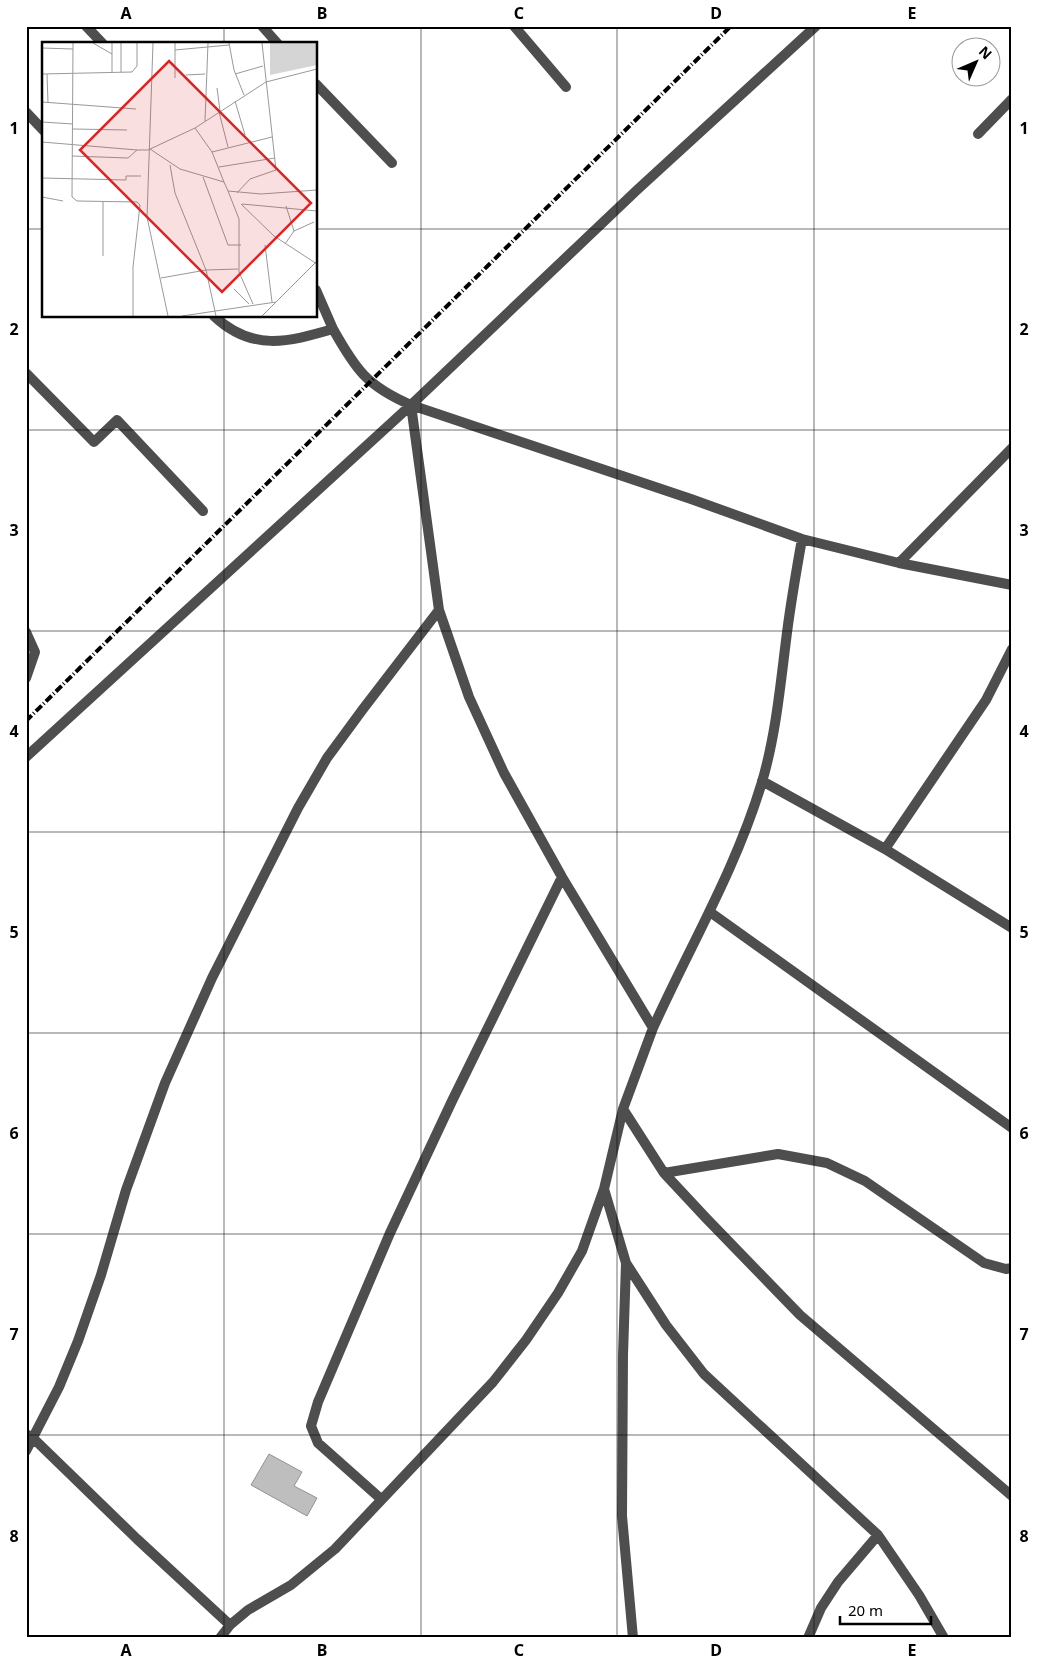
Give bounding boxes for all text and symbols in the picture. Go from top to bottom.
text: A [120,2,132,24]
text: B [317,2,327,24]
text: C [514,2,524,24]
text: D [710,2,722,24]
text: E [908,2,917,24]
north arrow [950,38,1000,88]
inset map [42,42,318,318]
text: N [975,42,996,63]
text: 1 [9,117,19,139]
text: 1 [1019,117,1029,139]
text: 2 [9,318,19,340]
text: 2 [1019,318,1029,340]
text: 3 [9,519,19,541]
text: 3 [1019,519,1029,541]
text: 4 [9,720,19,742]
text: 4 [1019,720,1029,742]
text: 5 [9,921,19,943]
text: 5 [1019,921,1029,943]
text: 6 [9,1122,19,1144]
text: 6 [1019,1122,1029,1144]
text: 7 [9,1323,19,1345]
text: 7 [1019,1323,1029,1345]
text: 8 [9,1525,19,1547]
text: 8 [1019,1525,1029,1547]
scale bar [840,1594,932,1626]
text: 20 m [848,1600,883,1620]
text: A [120,1639,132,1661]
text: B [317,1639,327,1661]
text: C [514,1639,524,1661]
text: D [710,1639,722,1661]
text: E [908,1639,917,1661]

